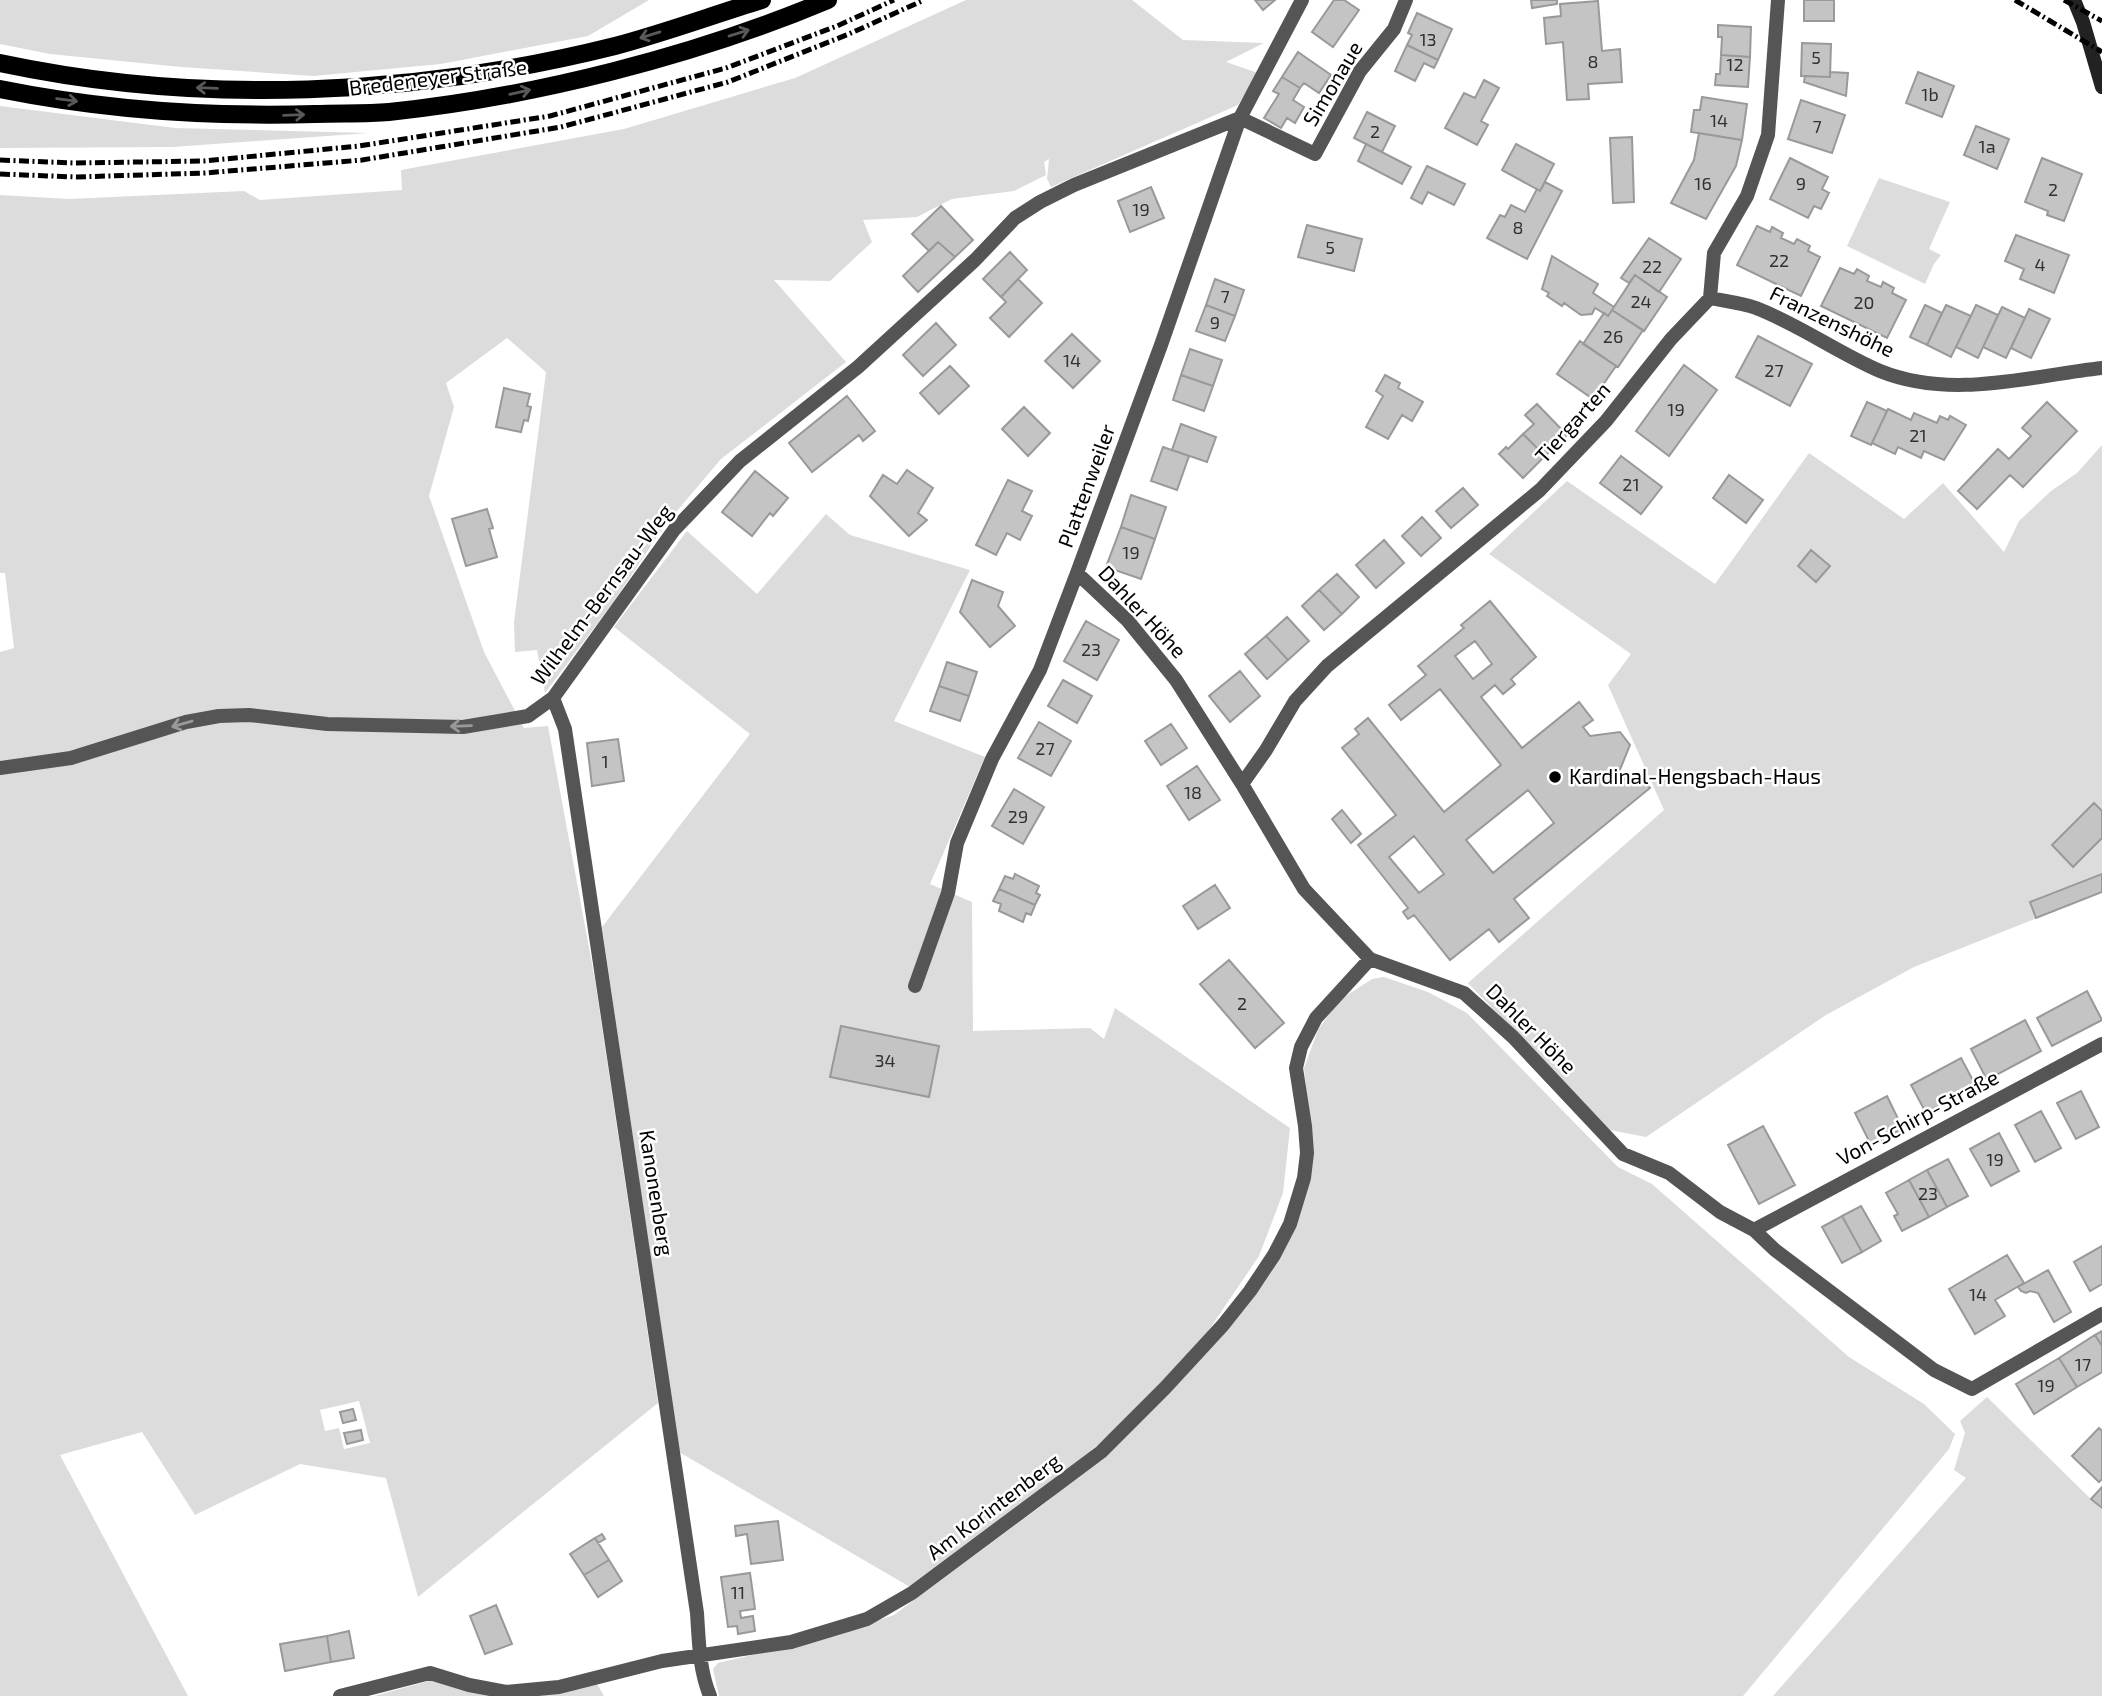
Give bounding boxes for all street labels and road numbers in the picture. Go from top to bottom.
street label: Simonaue [1297,36,1367,130]
street label: Bredeneyer Straße [347,53,528,100]
street label: Franzenshöhe [1766,280,1899,362]
street label: Tiergarten [1529,376,1615,468]
street label: Plattenweiler [1052,420,1120,551]
street label: Wilhelm-Bernsau-Weg [525,499,677,689]
street label: Dahler Höhe [1094,560,1192,662]
street label: Dahler Höhe [1482,978,1582,1078]
street label: Von-Schirp-Straße [1832,1063,2002,1170]
street label: Kanonenberg [635,1128,680,1258]
street label: Am Korintenberg [921,1447,1065,1564]

